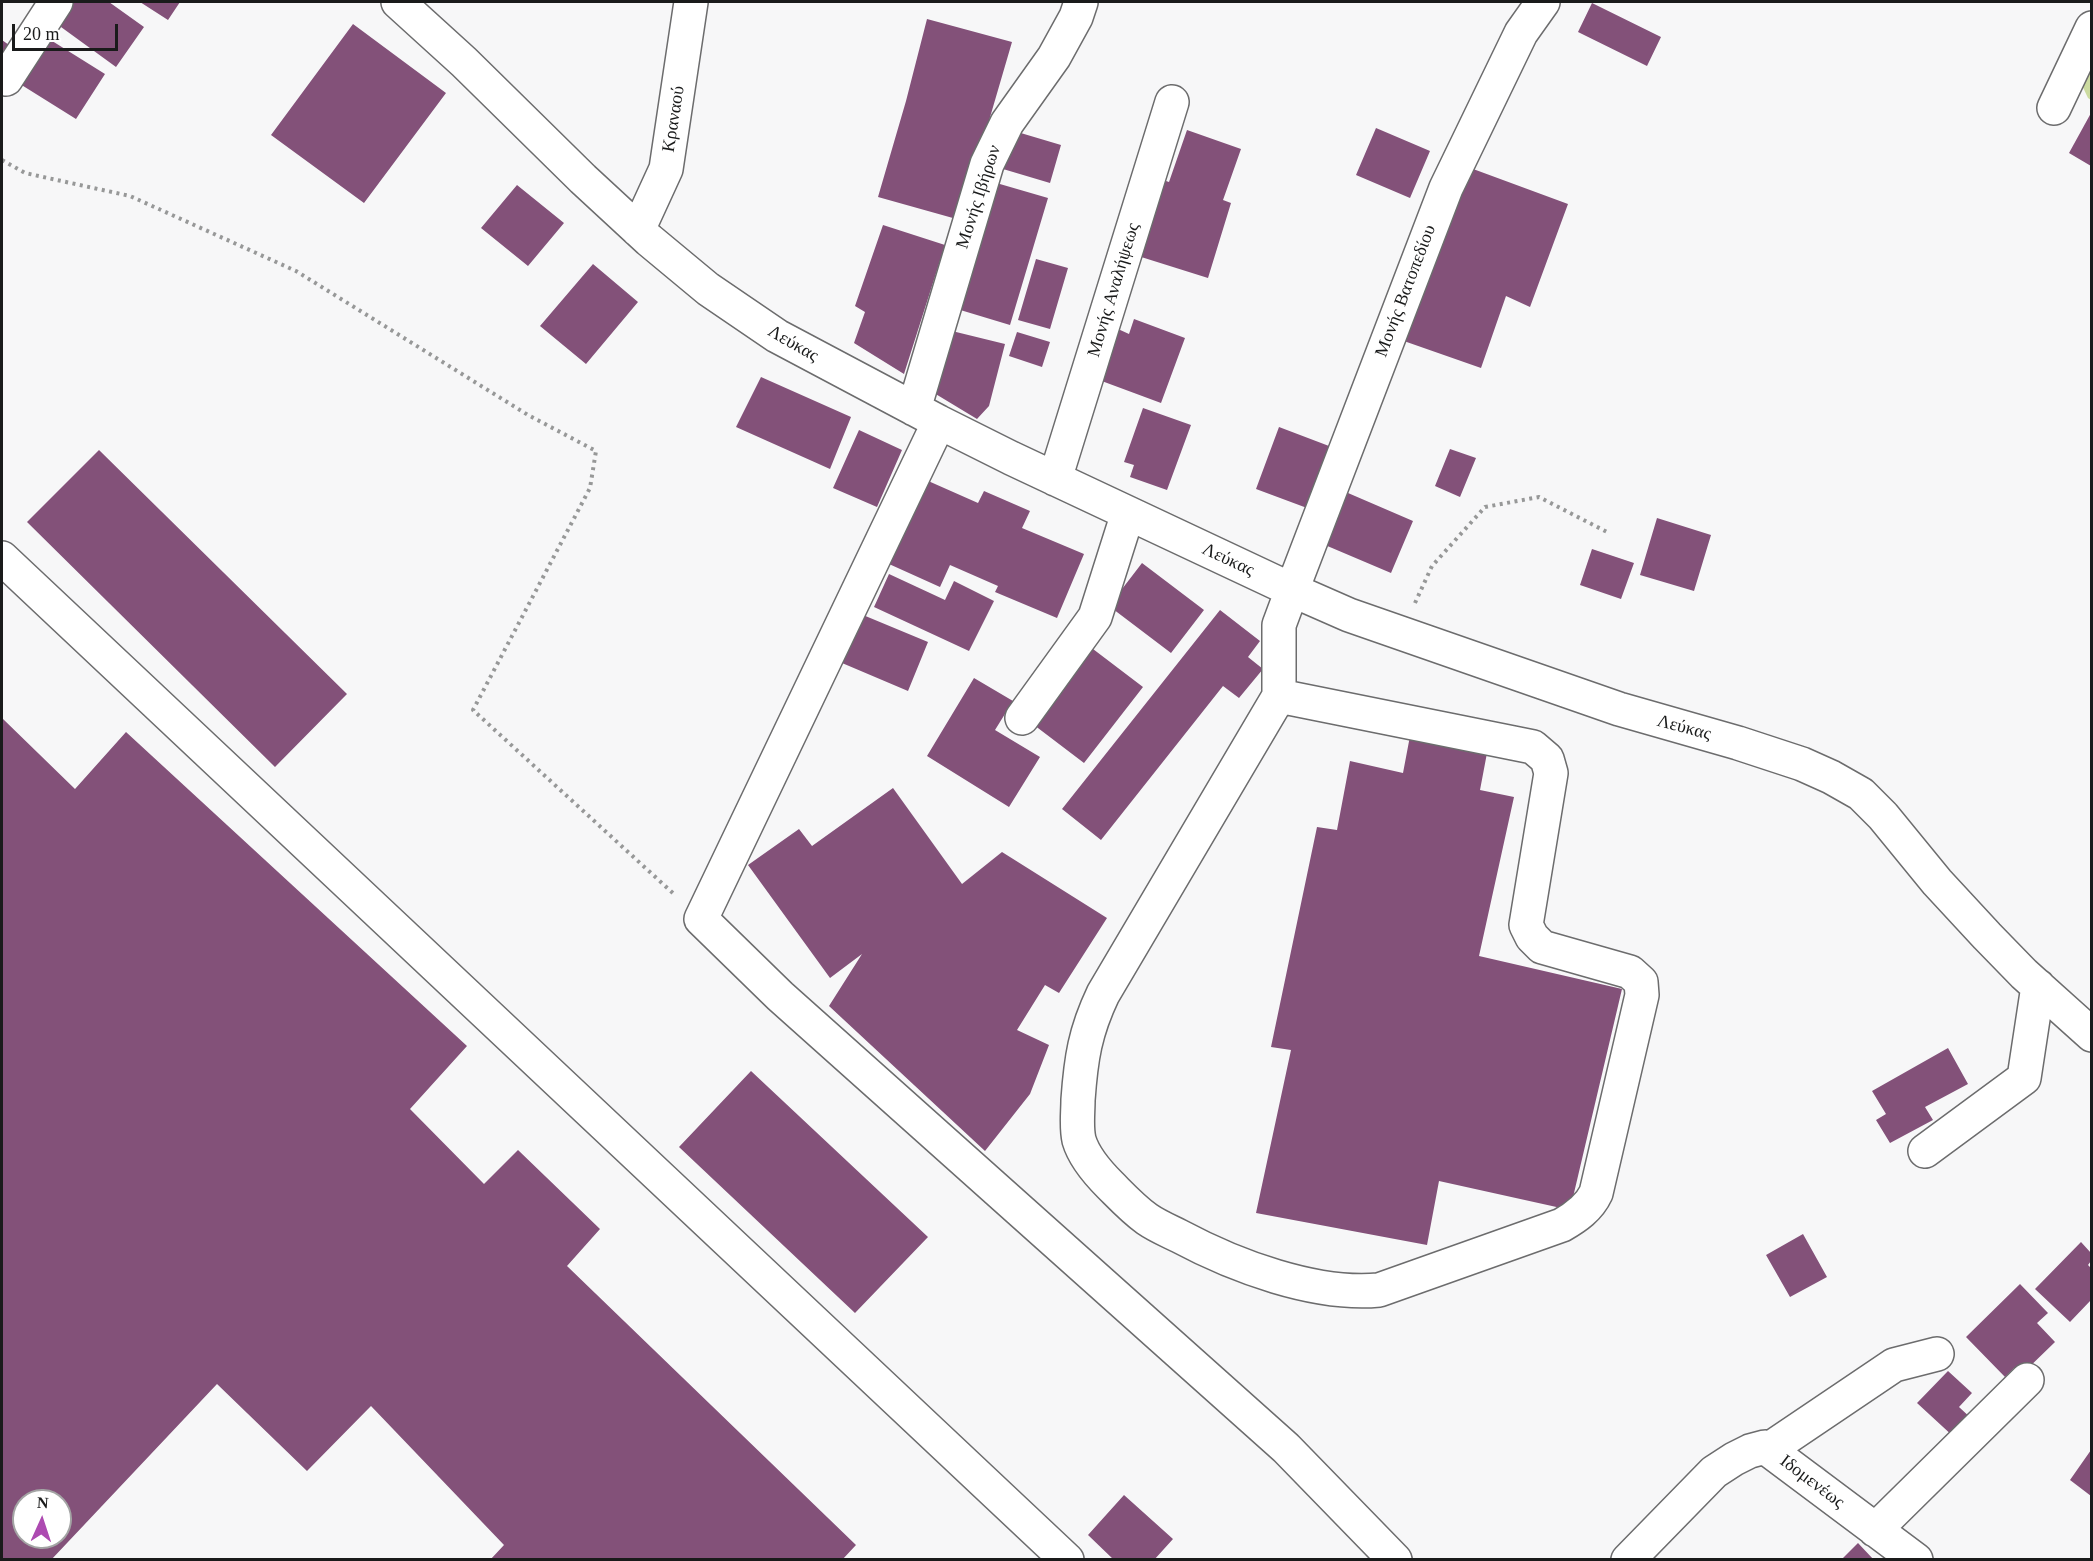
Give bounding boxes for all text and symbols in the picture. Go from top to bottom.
scale bar [15,12,122,50]
text: 20 m [23,24,60,44]
street label: Κραναού [658,84,690,154]
street label: Μονής Ιβήρων [952,142,1006,252]
street label: Μονής Αναλήψεως [1083,220,1145,360]
street label: Μονής Βατοπεδίου [1371,222,1441,360]
street label: Λεύκας [764,321,822,367]
street label: Λεύκας [1199,539,1257,581]
street label: Λεύκας [1655,710,1713,746]
street label: Ιδομενέως [1775,1451,1849,1513]
north arrow [12,1489,72,1549]
text: N [37,1494,49,1511]

